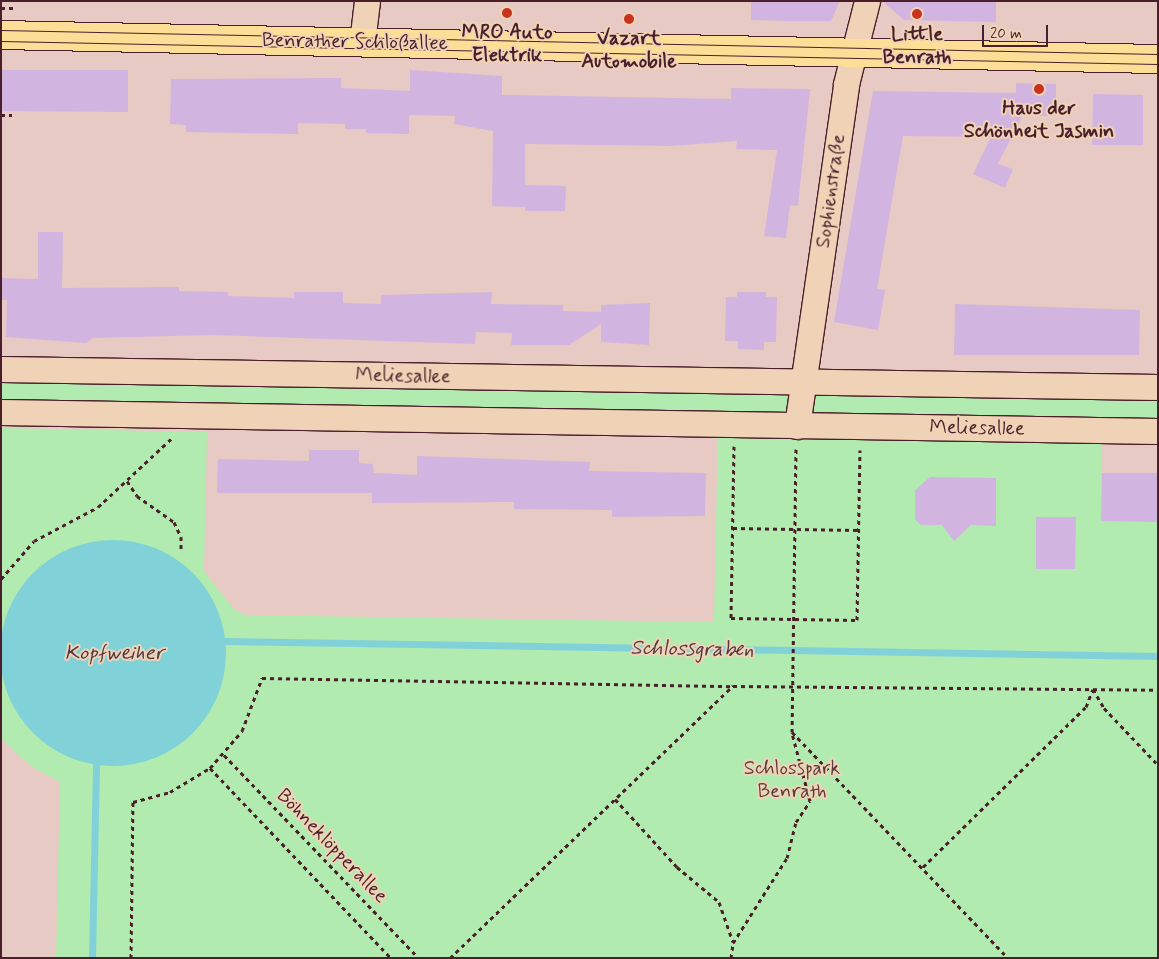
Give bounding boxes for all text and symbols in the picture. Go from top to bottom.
marker: MRO Auto Elektrik [501,7,513,19]
marker: Little Benrath [911,8,923,20]
marker: Vazart Automobile [623,13,635,25]
scale bar [984,15,1050,47]
place label: MRO Auto Elektrik [464,21,550,68]
place label: Little Benrath [882,22,952,69]
text: 20 m [990,24,1022,44]
place label: Vazart Automobile [581,27,677,74]
street label: Benrather Schloßallee [261,28,449,56]
marker: Haus der Schönheit Jasmin [1033,83,1045,95]
place label: Haus der Schönheit Jasmin [960,97,1118,144]
street label: Sophienstraße [811,132,851,250]
street label: Meliesallee [355,363,451,389]
street label: Meliesallee [929,415,1025,441]
water label: Schlossgraben [630,635,754,663]
water label: Kopfweiher [64,640,164,666]
park label: Schlosspark Benrath [744,757,840,804]
street label: Böhneklöpperallee [271,784,393,908]

